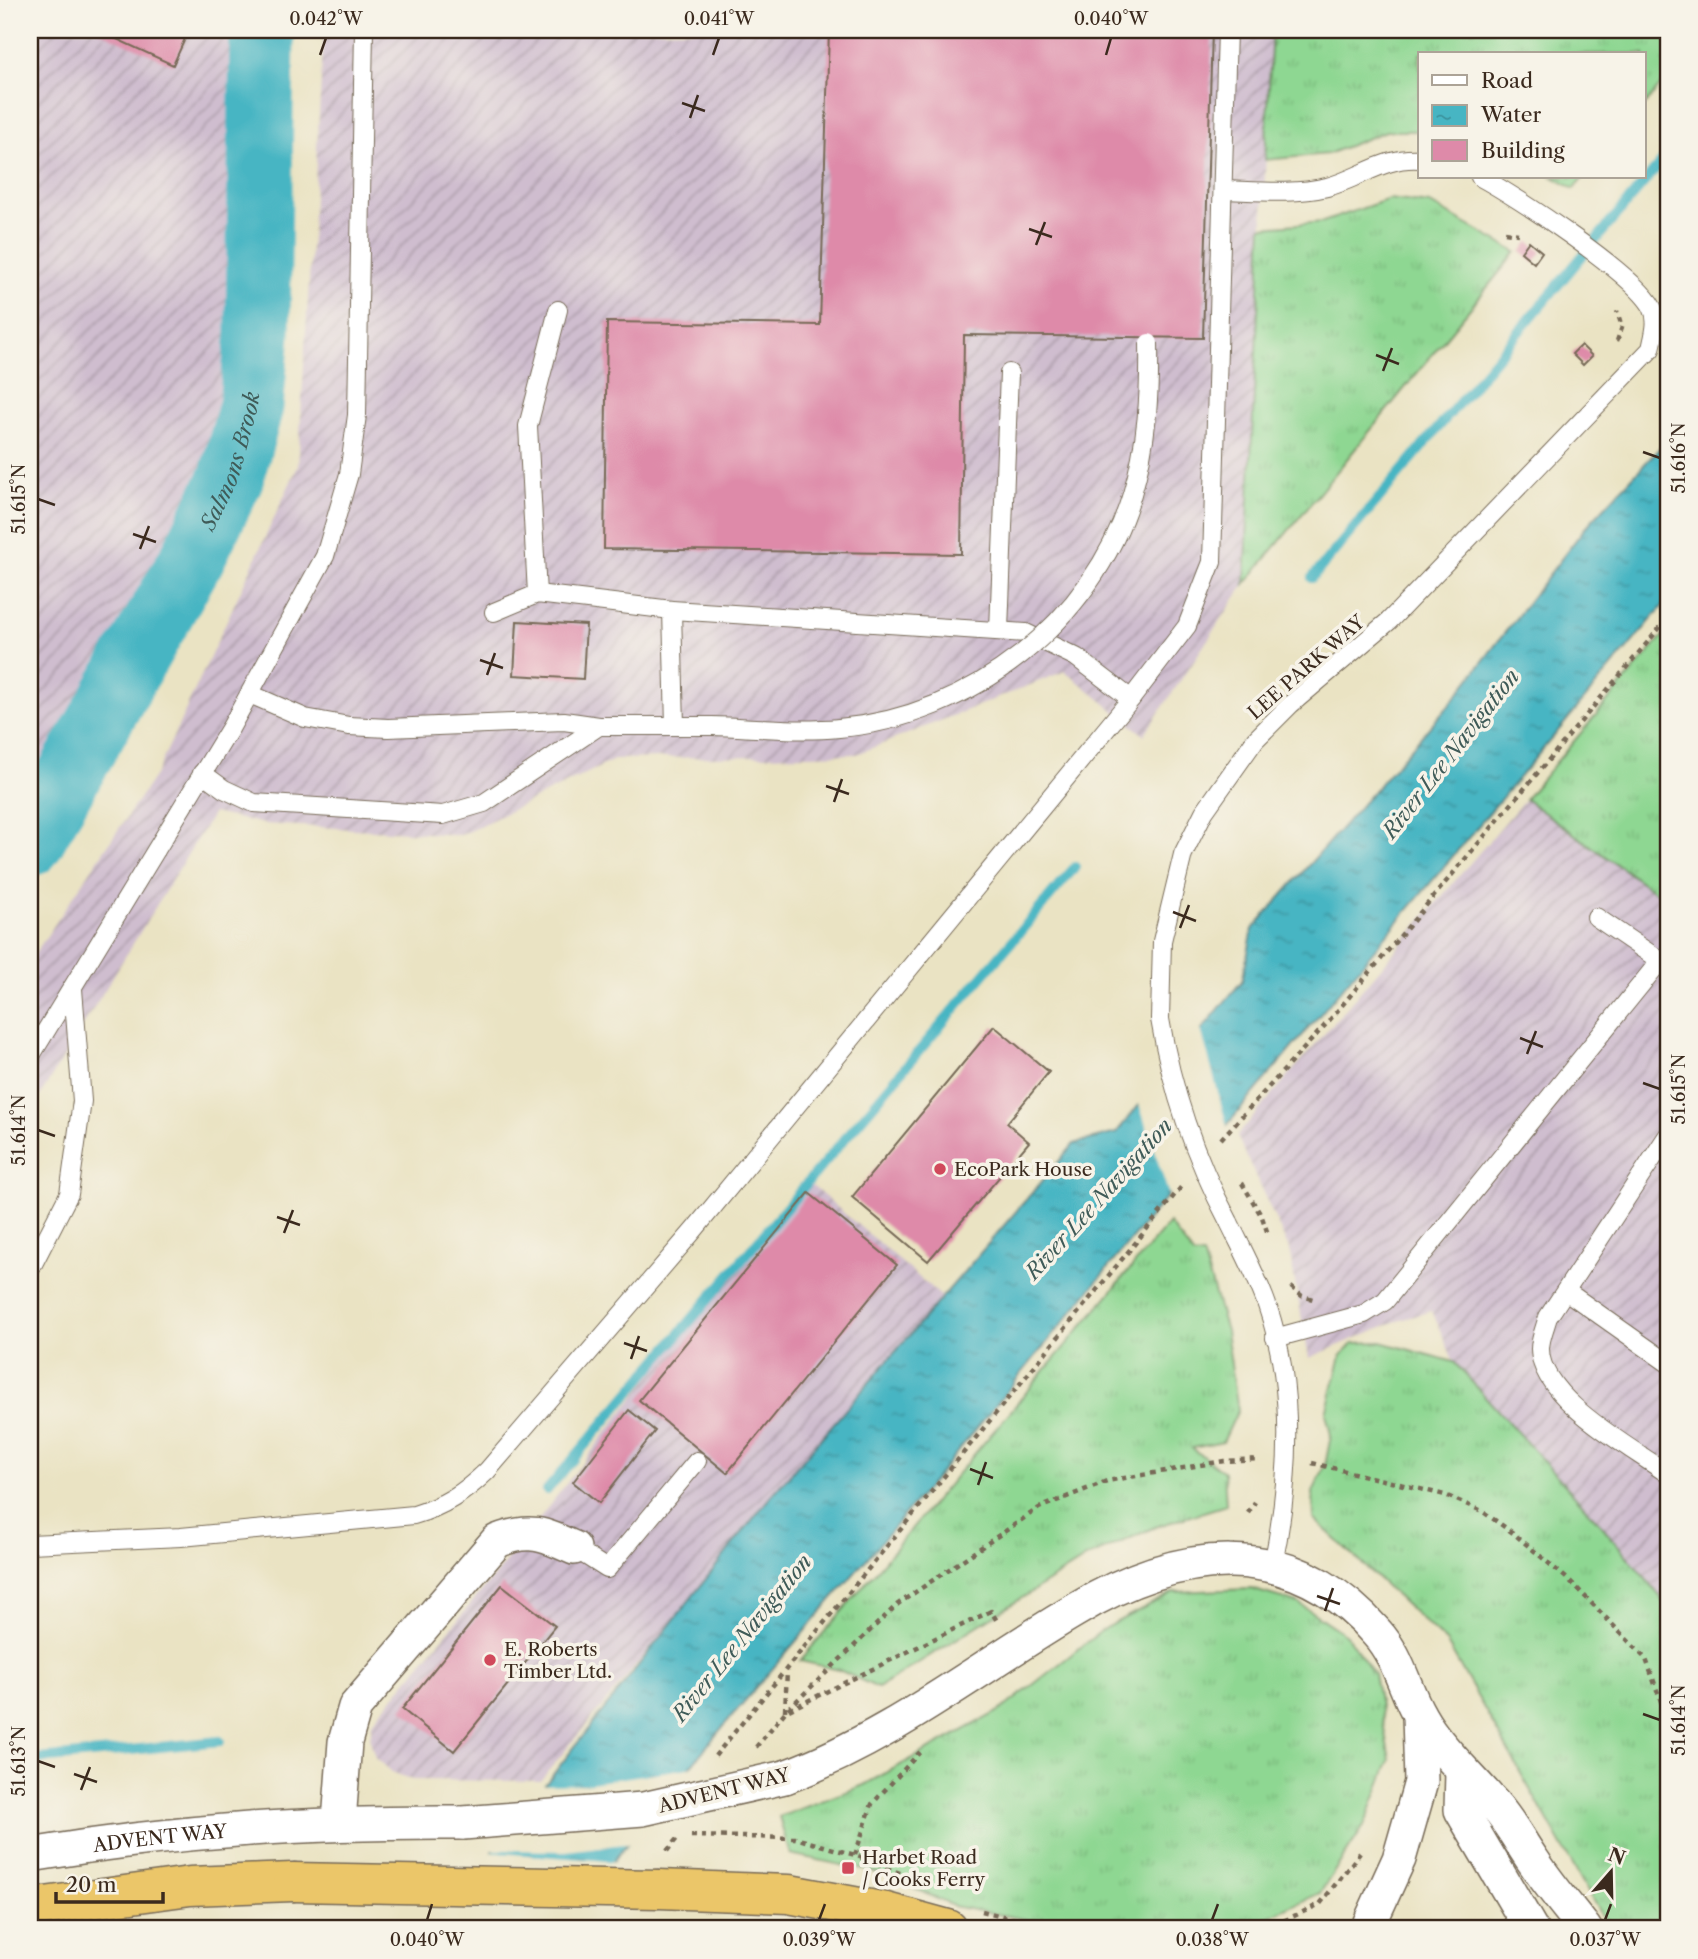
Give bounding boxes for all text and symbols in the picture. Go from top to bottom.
text: 0.042°W [289,8,364,30]
text: 0.041°W [684,8,755,30]
text: 0.040°W [1074,8,1150,30]
legend [1418,52,1646,178]
text: Road [1481,68,1533,93]
text: Water [1480,102,1541,127]
text: Building [1481,138,1566,163]
water label: Salmons Brook [194,391,264,536]
text: 51.616°N [1668,422,1690,494]
text: 51.615°N [8,463,30,534]
street label: LEE PARK WAY [1243,610,1370,724]
water label: River Lee Navigation [1376,664,1524,845]
text: 51.615°N [1668,1053,1690,1124]
text: 51.614°N [8,1094,30,1166]
water label: River Lee Navigation [1019,1113,1177,1286]
place label: EcoPark House [954,1158,1092,1181]
marker: EcoPark House [932,1161,948,1177]
water label: River Lee Navigation [665,1549,817,1728]
place label: E. Roberts Timber Ltd. [504,1638,612,1683]
marker: E. Roberts Timber Ltd. [482,1652,498,1668]
text: 51.614°N [1668,1684,1690,1756]
text: 51.613°N [8,1725,30,1796]
street label: ADVENT WAY [655,1763,793,1818]
street label: ADVENT WAY [90,1820,228,1857]
north arrow [1576,1836,1646,1906]
text: N [1605,1843,1628,1870]
place label: Harbet Road / Cooks Ferry [862,1846,985,1891]
marker: Harbet Road / Cooks Ferry [840,1860,856,1876]
scale bar [56,1861,163,1905]
text: 20 m [66,1872,117,1897]
text: 0.040°W [390,1929,466,1951]
text: 0.039°W [782,1929,857,1951]
text: 0.038°W [1175,1929,1250,1951]
text: 0.037°W [1569,1929,1642,1951]

